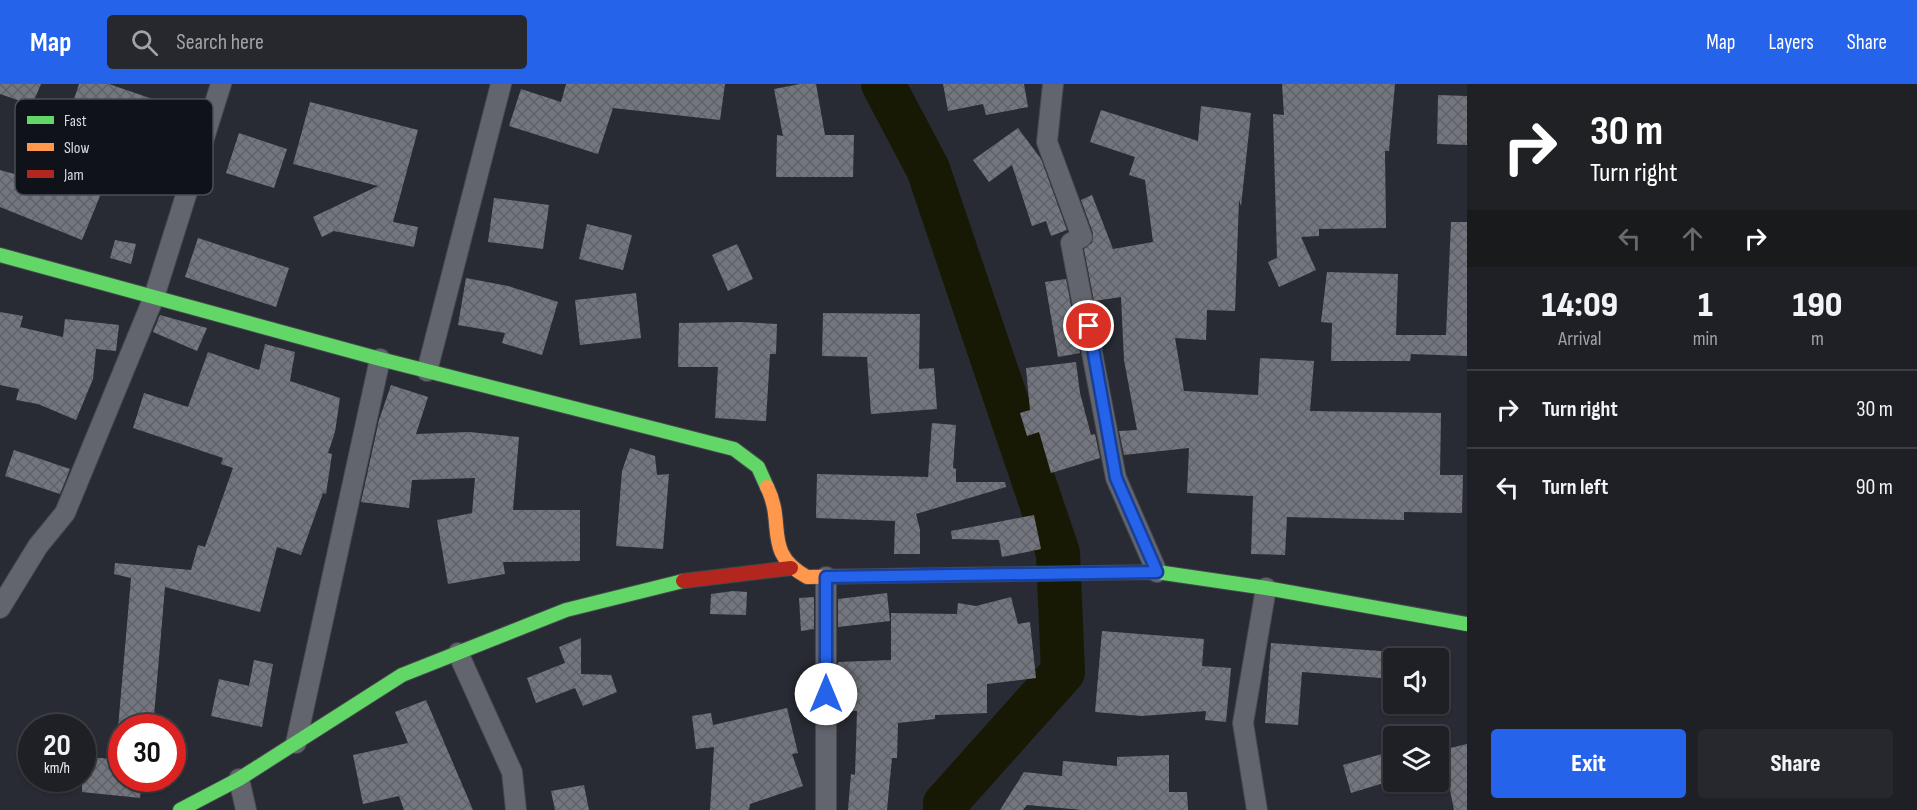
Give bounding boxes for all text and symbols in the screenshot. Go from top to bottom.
search box [107,15,527,69]
text: Map [30,26,71,59]
icon: search [128,26,161,59]
text: Search here [176,29,264,56]
text: Map [1706,30,1735,55]
text: Layers [1768,30,1814,55]
text: Share [1847,30,1887,55]
legend [15,99,213,195]
text: 30 m [1590,106,1663,157]
icon: right [1491,108,1569,186]
text: Fast [64,112,87,131]
text: Slow [64,139,89,158]
text: Turn right [1590,157,1677,189]
text: Jam [63,166,84,185]
icon: left [1613,222,1646,255]
icon: ahead [1676,222,1709,255]
icon: right [1739,222,1772,255]
text: 14:09 [1542,284,1618,327]
text: 1 [1698,284,1713,327]
text: 190 [1792,284,1842,327]
pin [1063,300,1114,351]
icon: arrive [1072,309,1105,342]
text: Arrival [1558,327,1601,351]
text: min [1693,327,1718,351]
text: m [1811,327,1824,351]
icon: right [1491,393,1524,426]
text: Turn right [1542,396,1618,423]
text: 30 m [1856,396,1893,423]
icon: left [1491,471,1524,504]
text: Turn left [1542,474,1608,501]
text: 90 m [1856,474,1893,501]
map controls [1383,648,1449,792]
button: sound [1383,648,1449,714]
position arrow [794,662,858,726]
speed limit sign: 30 [108,714,186,792]
button: layers [1383,726,1449,792]
text: 20 [43,728,71,764]
button: Exit [1491,729,1686,798]
button: Share [1698,729,1893,798]
text: km/h [44,759,70,778]

